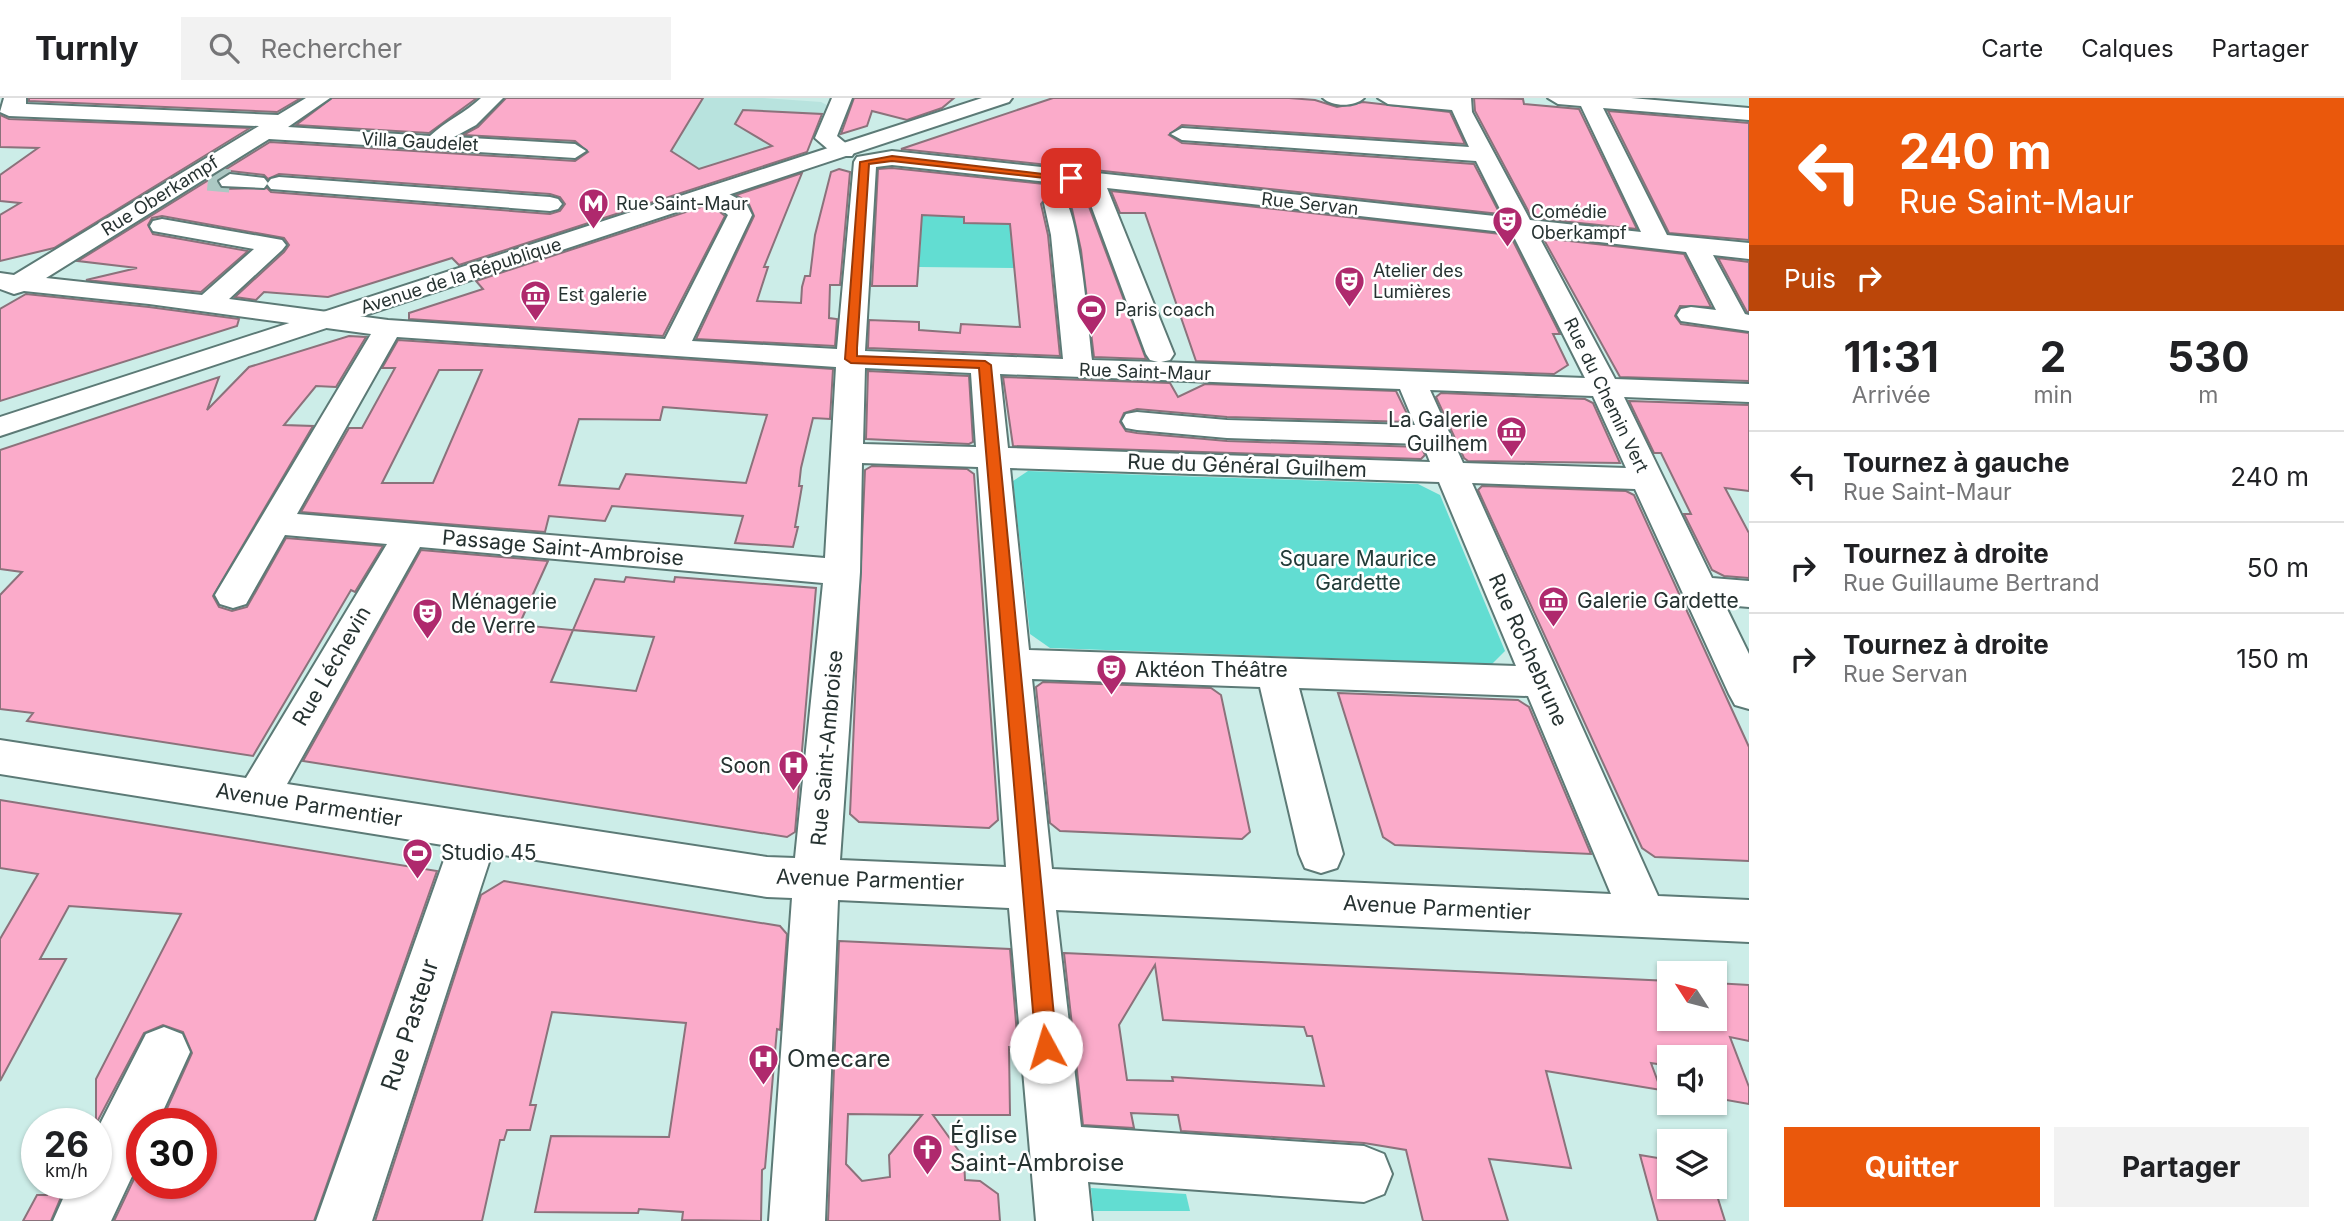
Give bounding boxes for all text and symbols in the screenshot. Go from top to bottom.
search box [181,17,671,80]
text: Turnly [35,28,139,68]
icon: search [205,29,243,67]
text: Rechercher [261,33,402,64]
text: Carte [1981,34,2043,63]
text: Calques [2081,34,2174,63]
text: Partager [2212,34,2309,63]
text: 240 m [1899,122,2052,181]
icon: left [1784,126,1875,217]
street label: Villa Gaudelet [361,128,479,155]
pin [1041,148,1101,208]
street label: Rue Oberkampf [98,151,222,240]
icon: arrive [1052,159,1090,197]
text: Rue Saint-Maur [1899,182,2134,221]
metro station icon: Rue Saint-Maur [576,187,610,231]
street label: Rue Servan [1260,188,1360,219]
place label: Rue Saint-Maur [616,193,748,214]
place label: Comédie Oberkampf [1531,201,1627,243]
theatre icon: Comédie Oberkampf [1491,205,1525,249]
street label: Avenue de la République [358,233,564,318]
icon: right [1850,259,1888,297]
place label: Atelier des Lumières [1373,260,1463,302]
text: Puis [1784,263,1836,294]
theatre icon: Atelier des Lumières [1333,264,1367,308]
museum icon: Est galerie [518,278,552,322]
place label: Est galerie [558,284,647,305]
sports icon: Paris coach [1075,293,1109,337]
place label: Paris coach [1115,299,1215,320]
street label: Rue du Chemin Vert [1560,314,1653,476]
text: 11:31 [1843,331,1939,382]
text: 2 [2040,331,2066,382]
text: 530 [2167,331,2250,382]
street label: Rue Saint-Maur [1079,359,1212,384]
text: Arrivée [1852,381,1931,409]
text: min [2033,381,2073,409]
text: m [2198,381,2218,409]
place label: La Galerie Guilhem [1388,407,1488,456]
museum icon: La Galerie Guilhem [1494,415,1528,459]
text: Tournez à gauche [1843,447,2069,478]
street label: Rue du Général Guilhem [1127,449,1367,482]
icon: left [1784,458,1822,496]
text: 240 m [2230,461,2309,492]
text: Rue Saint-Maur [1843,478,2012,506]
street label: Passage Saint-Ambroise [441,524,685,571]
text: Tournez à droite [1843,538,2049,569]
park label: Square Maurice Gardette [1280,546,1437,595]
icon: right [1784,549,1822,587]
text: 50 m [2247,552,2309,583]
text: Rue Guillaume Bertrand [1843,569,2100,597]
street label: Rue Rochebrune [1484,570,1573,730]
museum icon: Galerie Gardette [1537,584,1571,628]
place label: Galerie Gardette [1577,588,1739,613]
place label: Ménagerie de Verre [451,589,557,638]
theatre icon: Ménagerie de Verre [411,597,445,641]
street label: Rue Léchevin [287,602,376,730]
text: Tournez à droite [1843,629,2049,660]
icon: right [1784,640,1822,678]
text: 150 m [2236,643,2309,674]
street label: Rue Saint-Ambroise [805,649,848,847]
theatre icon: Aktéon Théâtre [1095,653,1129,697]
place label: Aktéon Théâtre [1135,657,1288,682]
text: Rue Servan [1843,660,1968,688]
hospital icon: Soon [777,749,811,793]
place label: Soon [720,753,771,778]
street label: Avenue Parmentier [214,777,404,832]
sports icon: Studio 45 [401,836,435,880]
place label: Studio 45 [441,840,537,865]
street label: Avenue Parmentier [776,864,965,895]
street label: Avenue Parmentier [1342,890,1532,925]
street label: Rue Pasteur [375,955,444,1094]
north arrow [1657,961,1727,1031]
map controls [1657,961,1727,1199]
position arrow [1009,1010,1083,1084]
hospital icon: Omecare [747,1042,781,1086]
place label: Omecare [787,1044,890,1073]
button: sound [1657,1045,1727,1115]
speed limit sign: 30 [126,1108,217,1199]
place label: Église Saint-Ambroise [950,1119,1124,1177]
text: 26 [44,1123,89,1165]
button: Quitter [1784,1127,2040,1207]
button: Partager [2054,1127,2309,1207]
button: layers [1657,1129,1727,1199]
church icon: Église Saint-Ambroise [910,1132,944,1176]
text: km/h [45,1160,88,1181]

